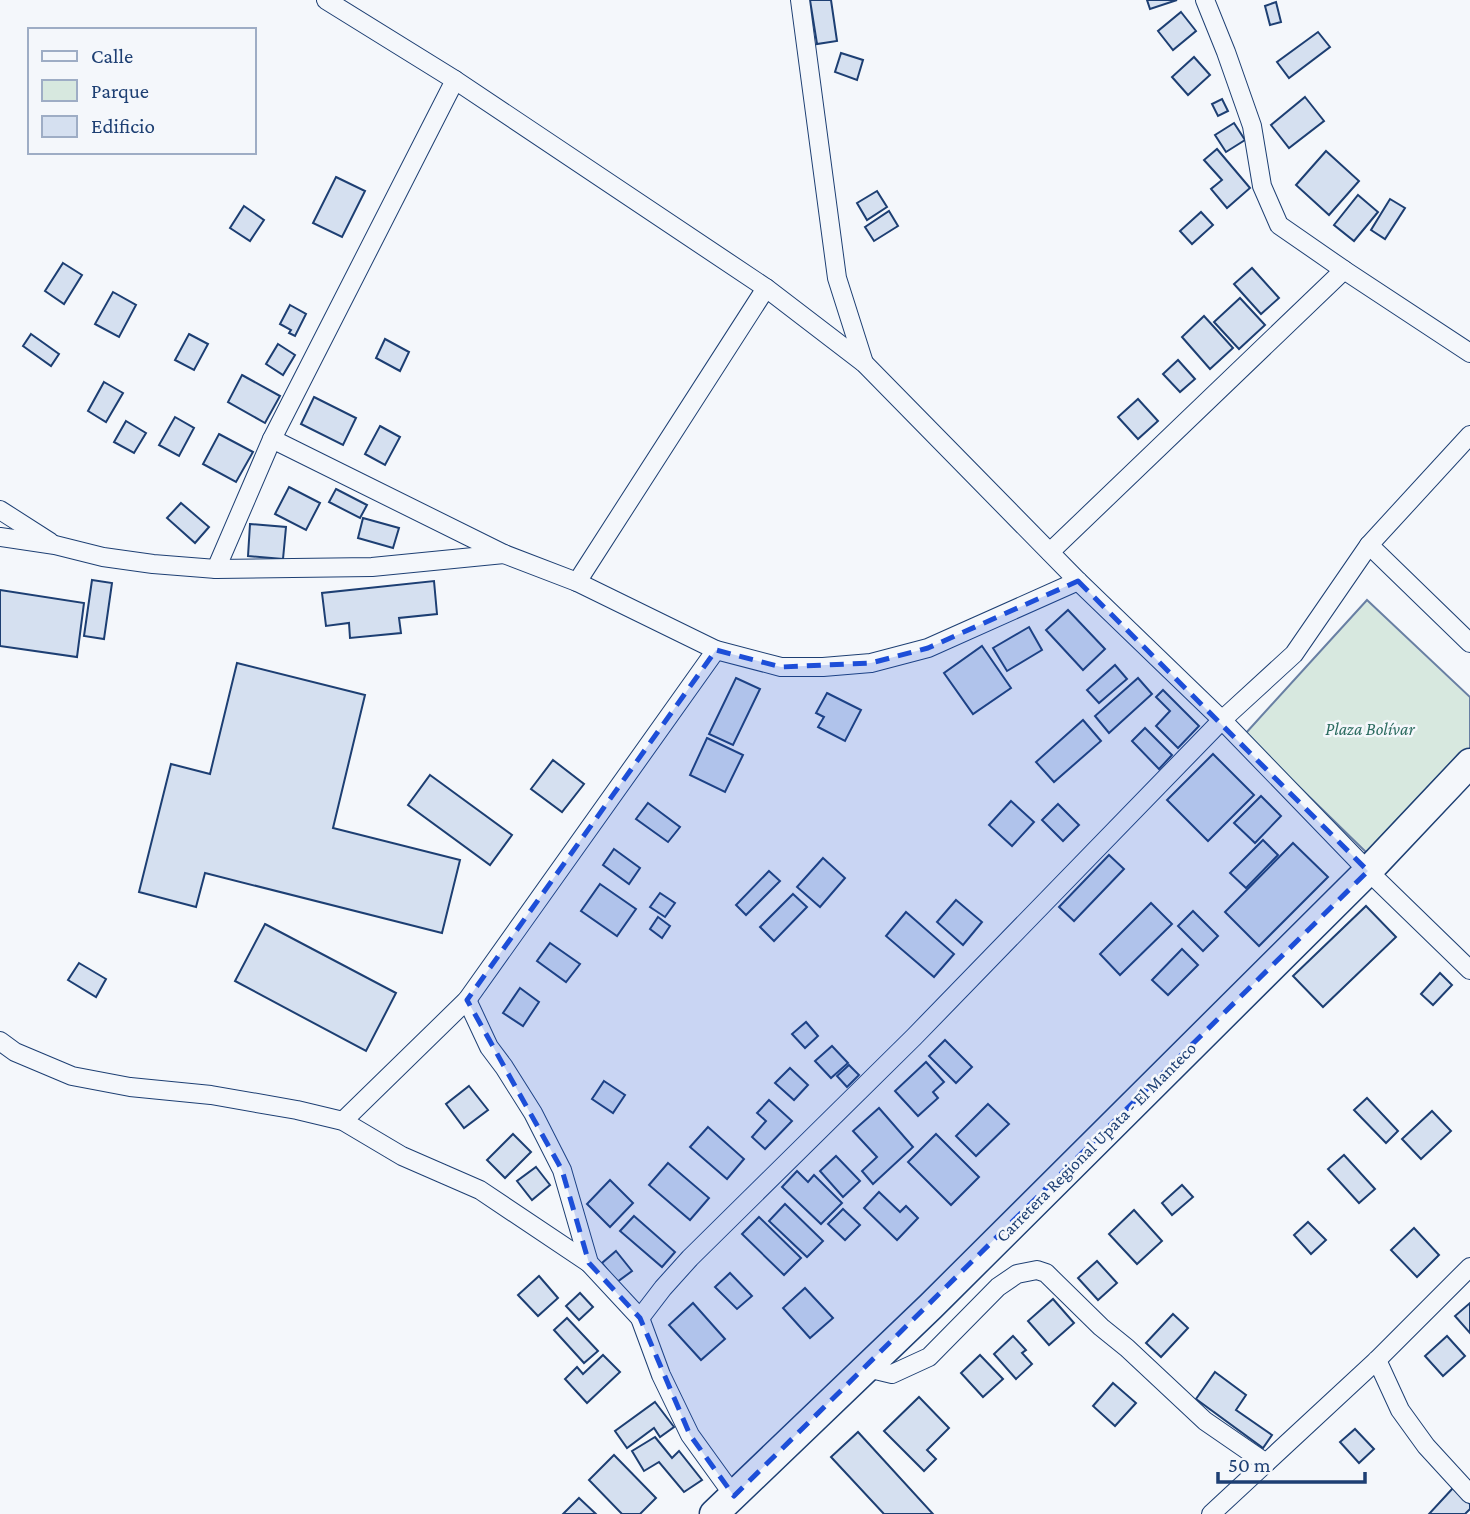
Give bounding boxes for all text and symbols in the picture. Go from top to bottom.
legend [28,28,256,154]
text: Calle [91,44,133,68]
text: Parque [91,79,149,103]
text: Edificio [91,114,155,138]
park label: Plaza Bolívar [1325,719,1416,739]
street label: Carretera Regional Upata - El Manteco [992,1038,1200,1246]
scale bar [1218,1440,1365,1484]
text: 50 m [1228,1453,1271,1477]

